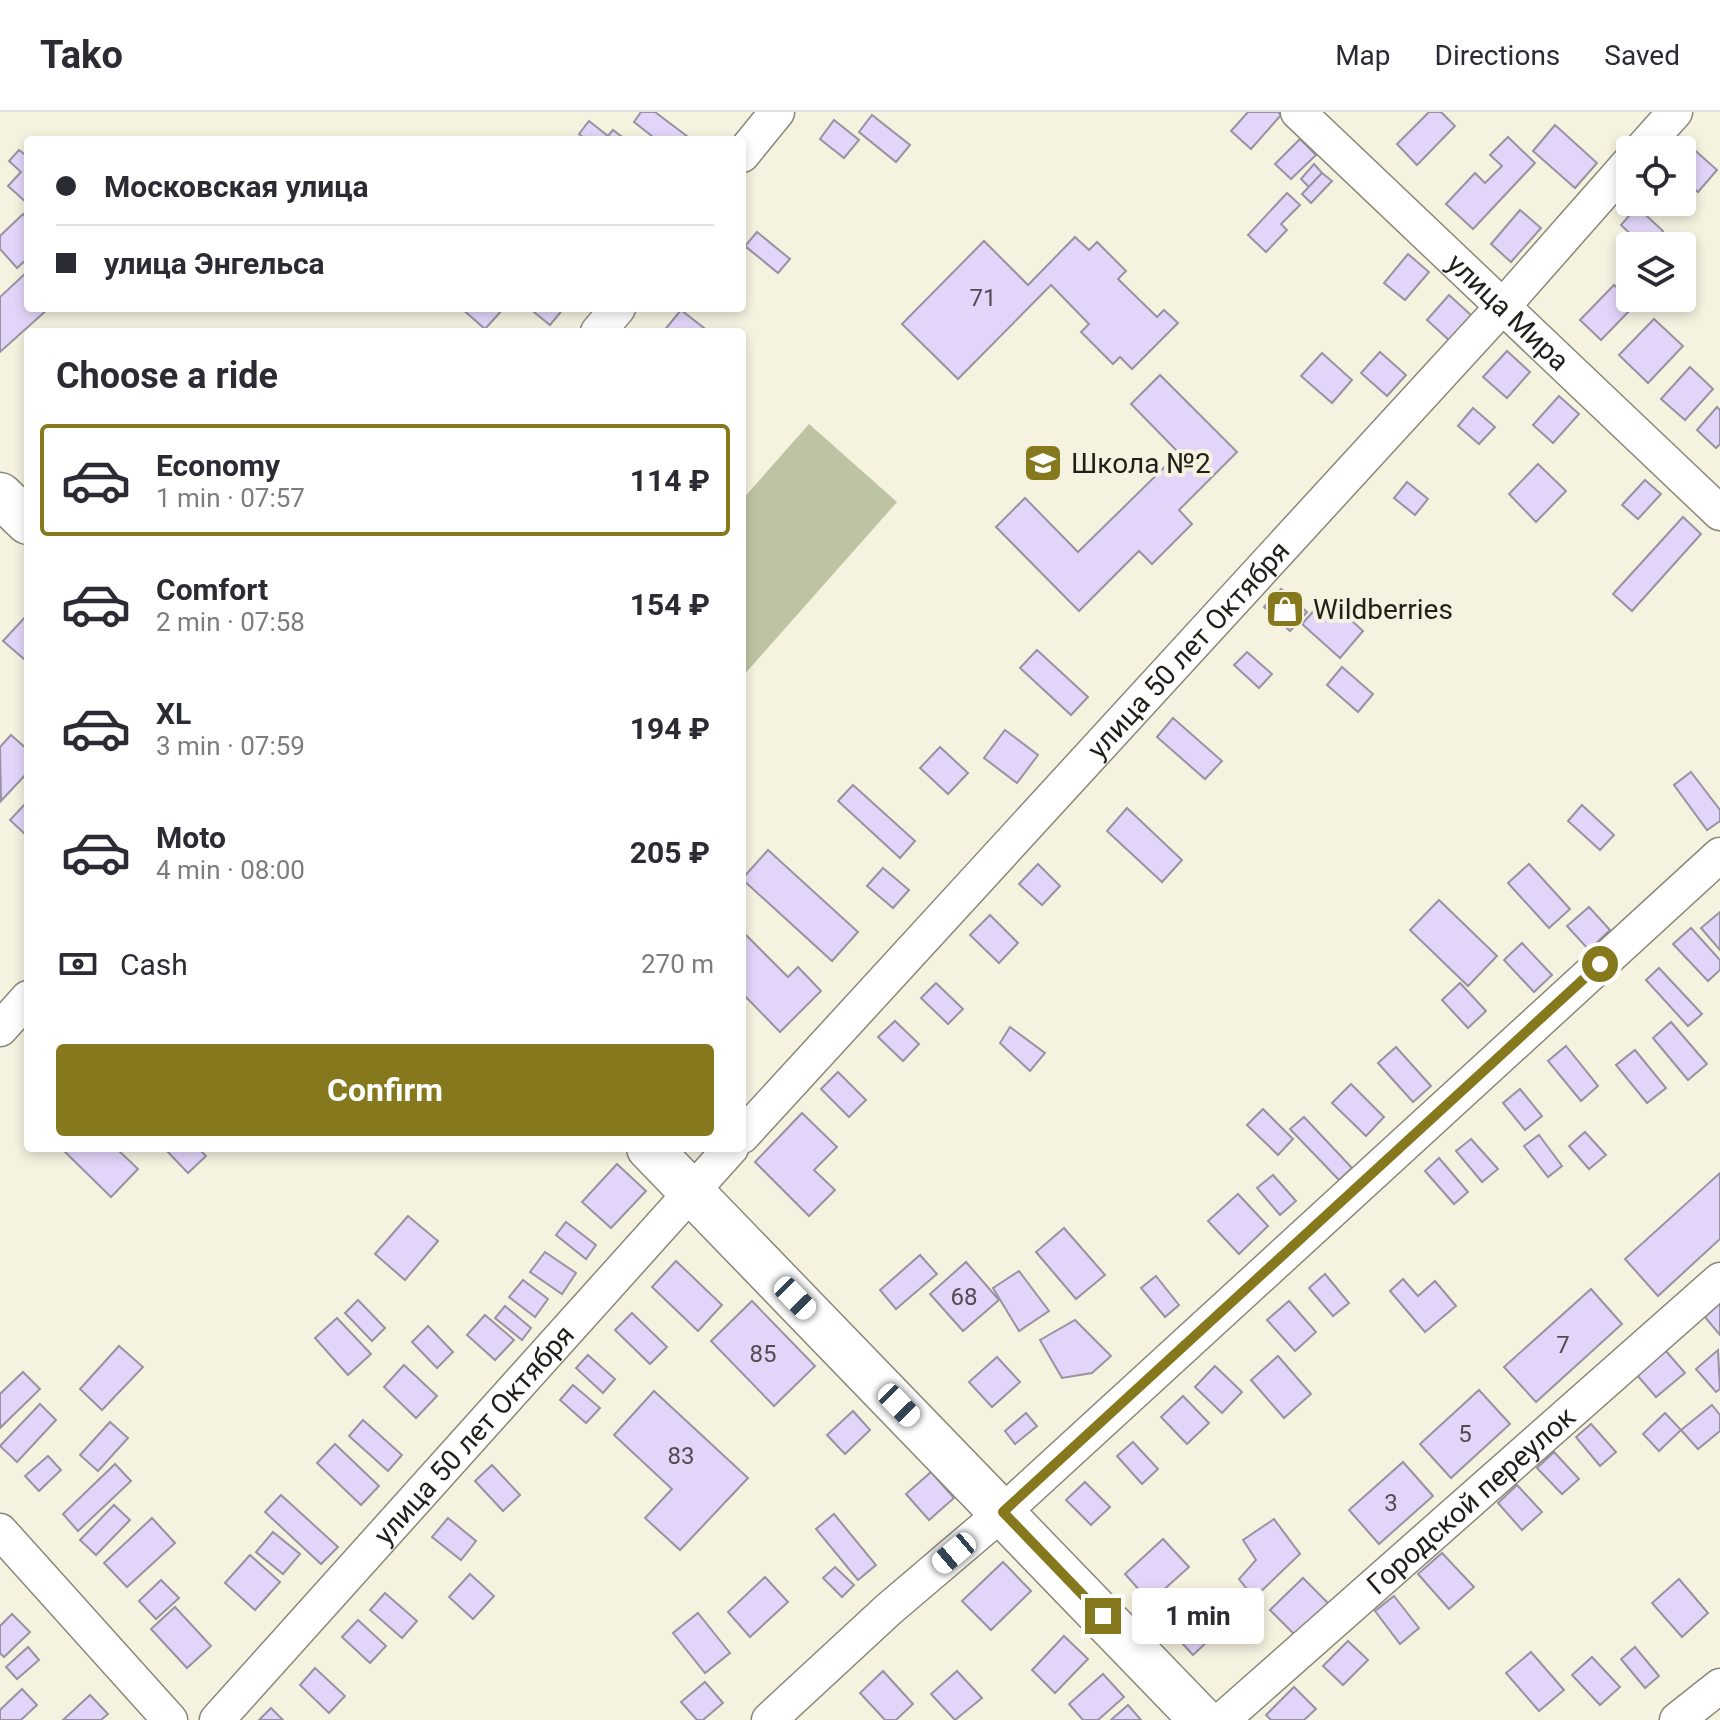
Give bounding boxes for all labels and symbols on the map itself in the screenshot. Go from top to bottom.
street label: улица Мира [1440,247,1576,378]
house number: 71 [970,284,996,312]
school or university icon: Школа №2 [1022,442,1064,484]
place label: Школа №2 [1071,447,1211,480]
street label: улица 50 лет Октября [1081,534,1296,765]
shop icon: Wildberries [1264,588,1306,630]
place label: Wildberries [1313,593,1453,626]
route start [1582,946,1618,982]
car [770,1272,820,1324]
house number: 68 [951,1283,977,1311]
street label: улица 50 лет Октября [367,1318,581,1551]
house number: 7 [1556,1331,1570,1359]
house number: 85 [750,1340,776,1368]
car [874,1379,924,1431]
street label: Городской переулок [1360,1400,1582,1601]
house number: 5 [1458,1420,1472,1448]
house number: 83 [668,1442,694,1470]
house number: 3 [1384,1489,1398,1517]
car [928,1528,980,1578]
callout: 1 min [1131,1588,1263,1644]
route end [1085,1598,1121,1634]

